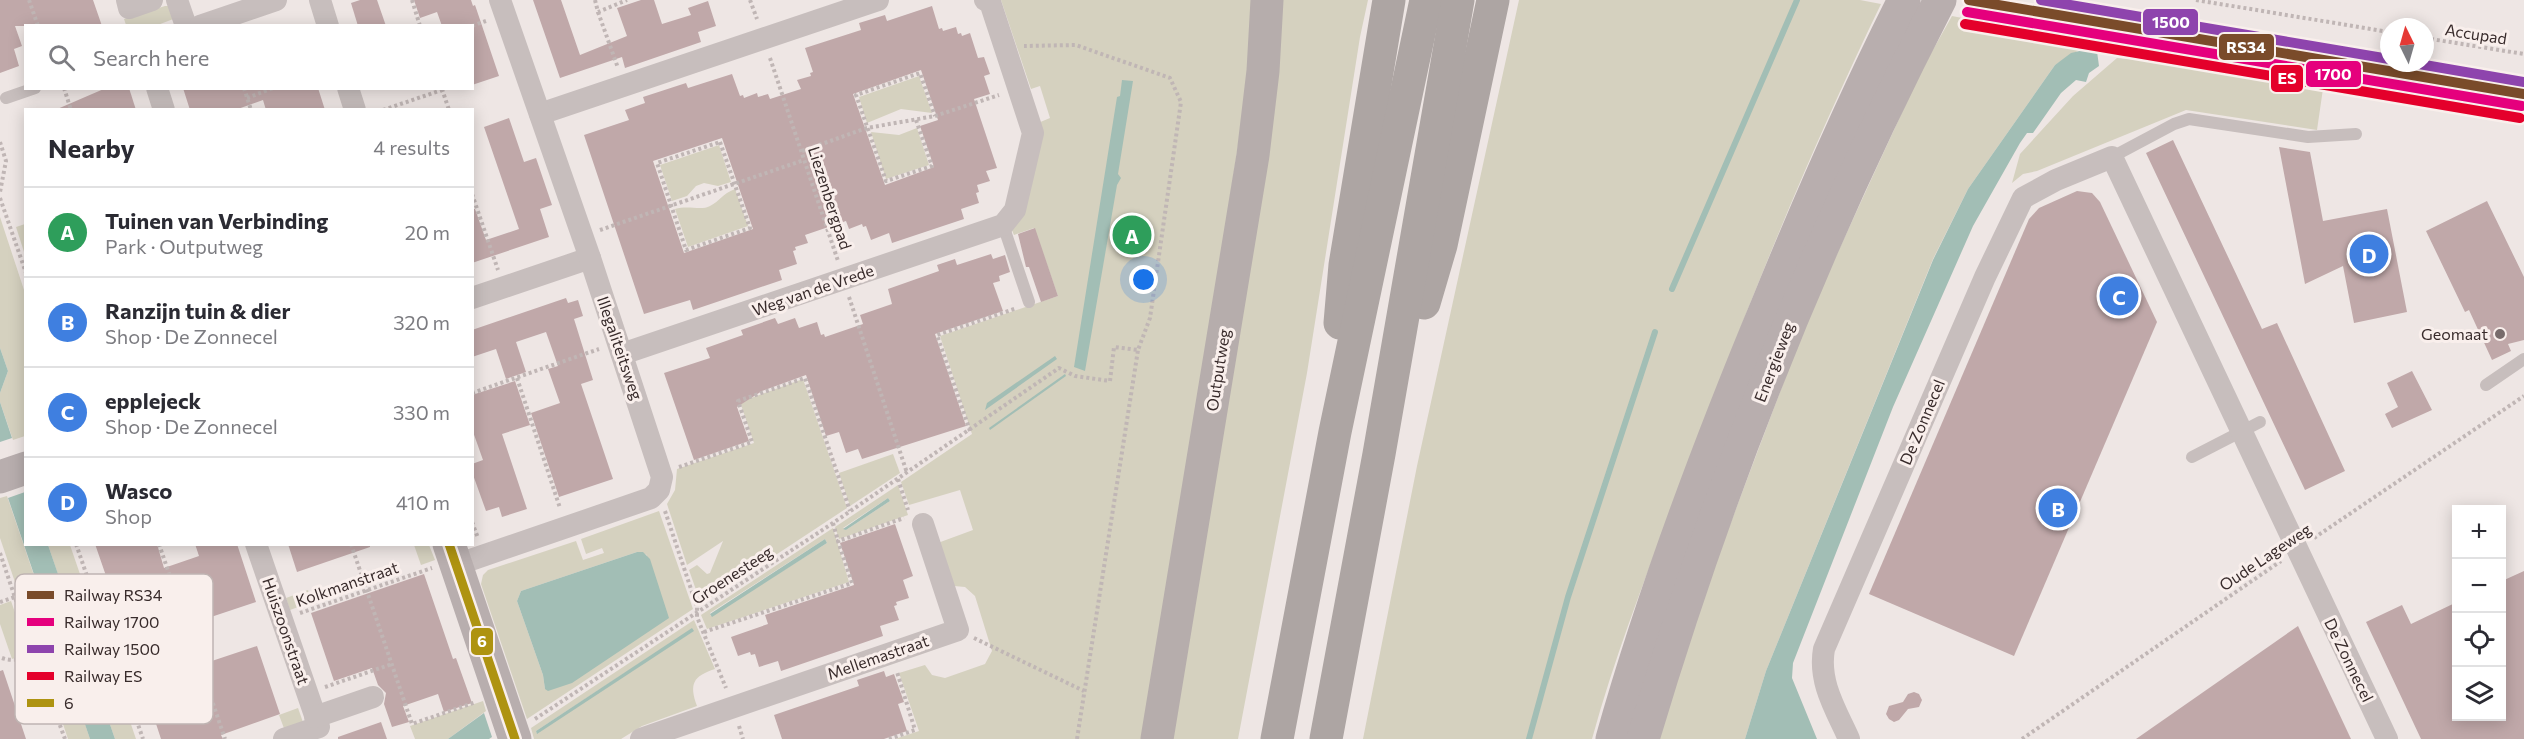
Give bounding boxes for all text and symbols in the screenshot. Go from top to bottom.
line badge: 1500 [2142,8,2199,36]
text: 1500 [2152,12,2190,31]
north arrow [2380,18,2434,72]
street label: Accupad [2444,19,2508,48]
search box [24,24,474,90]
line badge: RS34 [2218,33,2275,61]
text: RS34 [2226,37,2266,56]
icon: search [45,41,78,74]
text: Search here [93,44,209,71]
line badge: 1700 [2305,60,2362,88]
line badge: ES [2270,64,2304,93]
text: 1700 [2314,64,2352,83]
text: ES [2277,68,2297,87]
text: Nearby [48,132,135,163]
text: 4 results [373,135,450,159]
street label: Liezenbergpad [805,144,856,252]
text: Tuinen van Verbinding [105,207,328,234]
pin: A [1112,212,1152,258]
text: A [60,220,75,244]
text: 20 m [405,220,450,244]
pin: D [2350,232,2388,276]
text: Park · Outputweg [105,234,263,258]
street label: Weg van de Vrede [750,260,876,319]
your location [1129,265,1158,294]
pin: C [2100,274,2138,318]
street label: Illegaliteitsweg [594,293,647,403]
text: Ranzijn tuin & dier [105,297,290,324]
text: B [61,310,74,334]
text: 320 m [393,310,450,334]
street label: Energieweg [1750,319,1798,405]
text: Shop · De Zonnecel [105,324,278,348]
place label: Geomaat [2421,324,2488,343]
street label: Outputweg [1202,327,1233,412]
marker: Geomaat [2493,327,2507,341]
street label: De Zonnecel [1895,376,1948,467]
text: epplejeck [105,387,201,414]
text: C [61,400,74,424]
text: 330 m [393,400,450,424]
text: Shop · De Zonnecel [105,414,278,438]
text: Wasco [105,477,172,504]
pin: B [2038,486,2078,530]
text: D [60,490,75,514]
text: 410 m [396,490,450,514]
text: Shop [105,504,152,528]
map controls [2452,505,2506,721]
button: + [2452,505,2506,559]
street label: Oude Lageweg [2215,519,2315,594]
street label: Groenesteeg [688,541,776,608]
street label: Kolkmanstraat [293,557,401,610]
button: − [2452,559,2506,613]
legend [15,574,213,724]
street label: Huiszoonstraat [259,575,314,687]
text: Railway RS34 [64,585,163,604]
text: Railway 1700 [64,612,160,631]
button: locate [2452,613,2506,667]
street label: De Zonnecel [2321,615,2378,705]
line badge: 6 [470,627,494,656]
street label: Mellemastraat [825,630,931,683]
text: 6 [477,631,487,650]
text: Railway 1500 [64,639,160,658]
text: Railway ES [64,666,142,685]
button: layers [2452,667,2506,721]
text: 6 [64,693,74,712]

